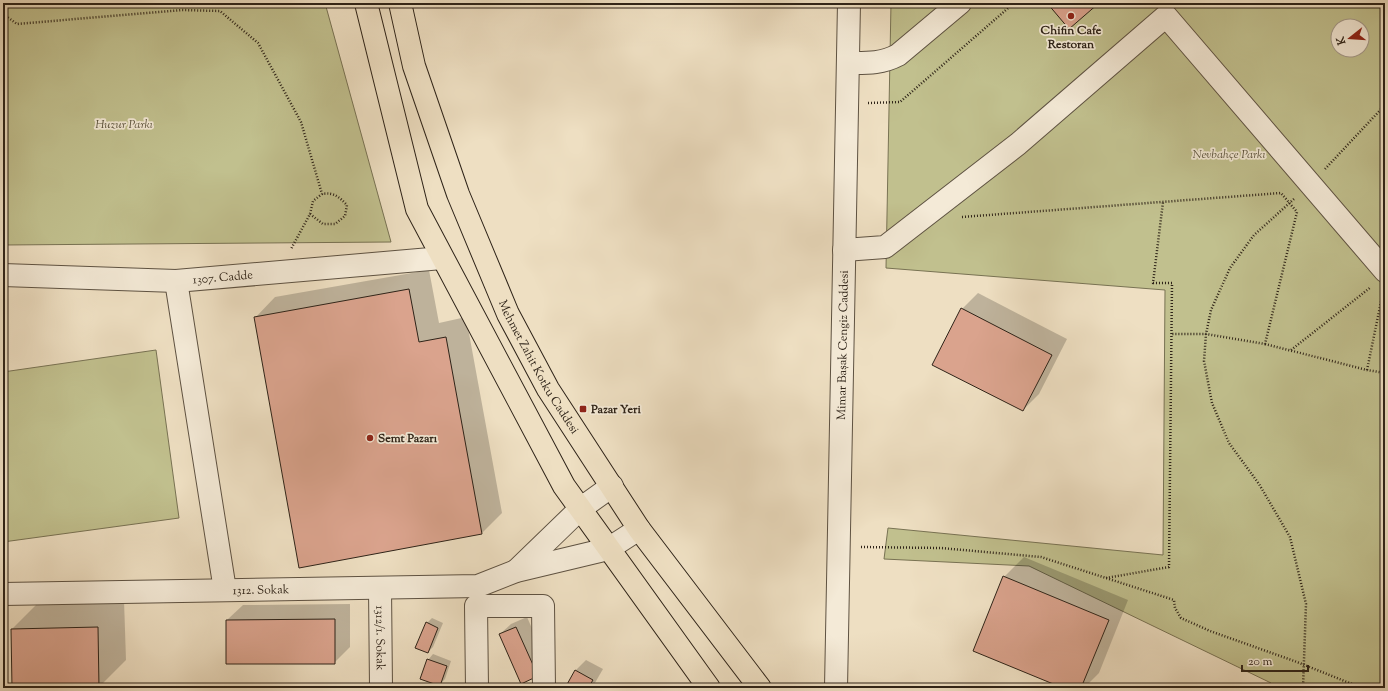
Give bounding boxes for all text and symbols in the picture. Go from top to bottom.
marker: Chifin Cafe Restoran [1066,11,1076,21]
north arrow [1330,18,1370,58]
place label: Chifin Cafe Restoran [1041,22,1102,54]
text: K [1333,34,1351,48]
park label: Huzur Parkı [95,116,153,134]
park label: Nevbahçe Parkı [1192,146,1266,164]
street label: 1307. Cadde [192,266,254,290]
street label: Mimar Başak Cengiz Caddesi [833,270,854,420]
street label: Mehmet Zahit Kotku Caddesi [493,297,583,438]
place label: Pazar Yeri [590,401,642,419]
marker: Pazar Yeri [578,404,588,414]
place label: Semt Pazarı [378,430,438,448]
marker: Semt Pazarı [365,433,375,443]
street label: 1312. Sokak [233,581,290,600]
street label: 1312/1. Sokak [370,605,389,671]
scale bar [1242,647,1308,673]
text: 20 m [1248,653,1273,671]

